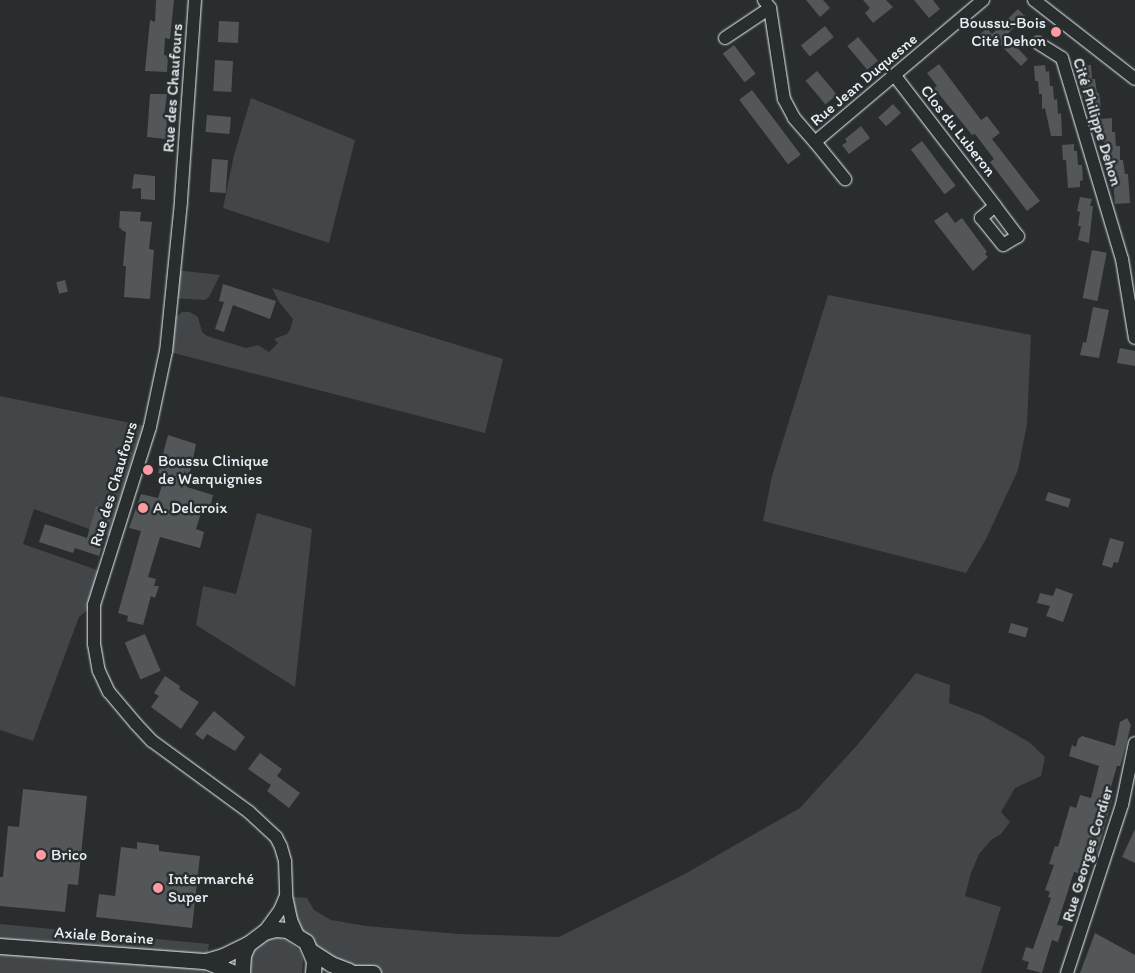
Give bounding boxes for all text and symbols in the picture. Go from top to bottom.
place label: Boussu-Bois Cité Dehon [959,13,1046,51]
street label: Rue des Chaufours [159,23,187,153]
marker: Boussu-Bois Cité Dehon [1050,26,1062,38]
street label: Rue Jean Duquesne [807,30,921,130]
street label: Cité Philippe Dehon [1068,55,1126,189]
street label: Clos du Luberon [916,81,1000,181]
street label: Rue des Chaufours [86,419,142,549]
place label: Boussu Clinique de Warquignies [158,451,268,489]
marker: Boussu Clinique de Warquignies [142,464,154,476]
place label: A. Delcroix [153,498,227,518]
marker: A. Delcroix [137,502,149,514]
street label: Rue Georges Cordier [1058,784,1118,924]
place label: Brico [51,845,87,865]
marker: Brico [35,849,47,861]
place label: Intermarché Super [168,869,254,907]
marker: Intermarché Super [152,882,164,894]
street label: Axiale Boraine [54,923,154,949]

